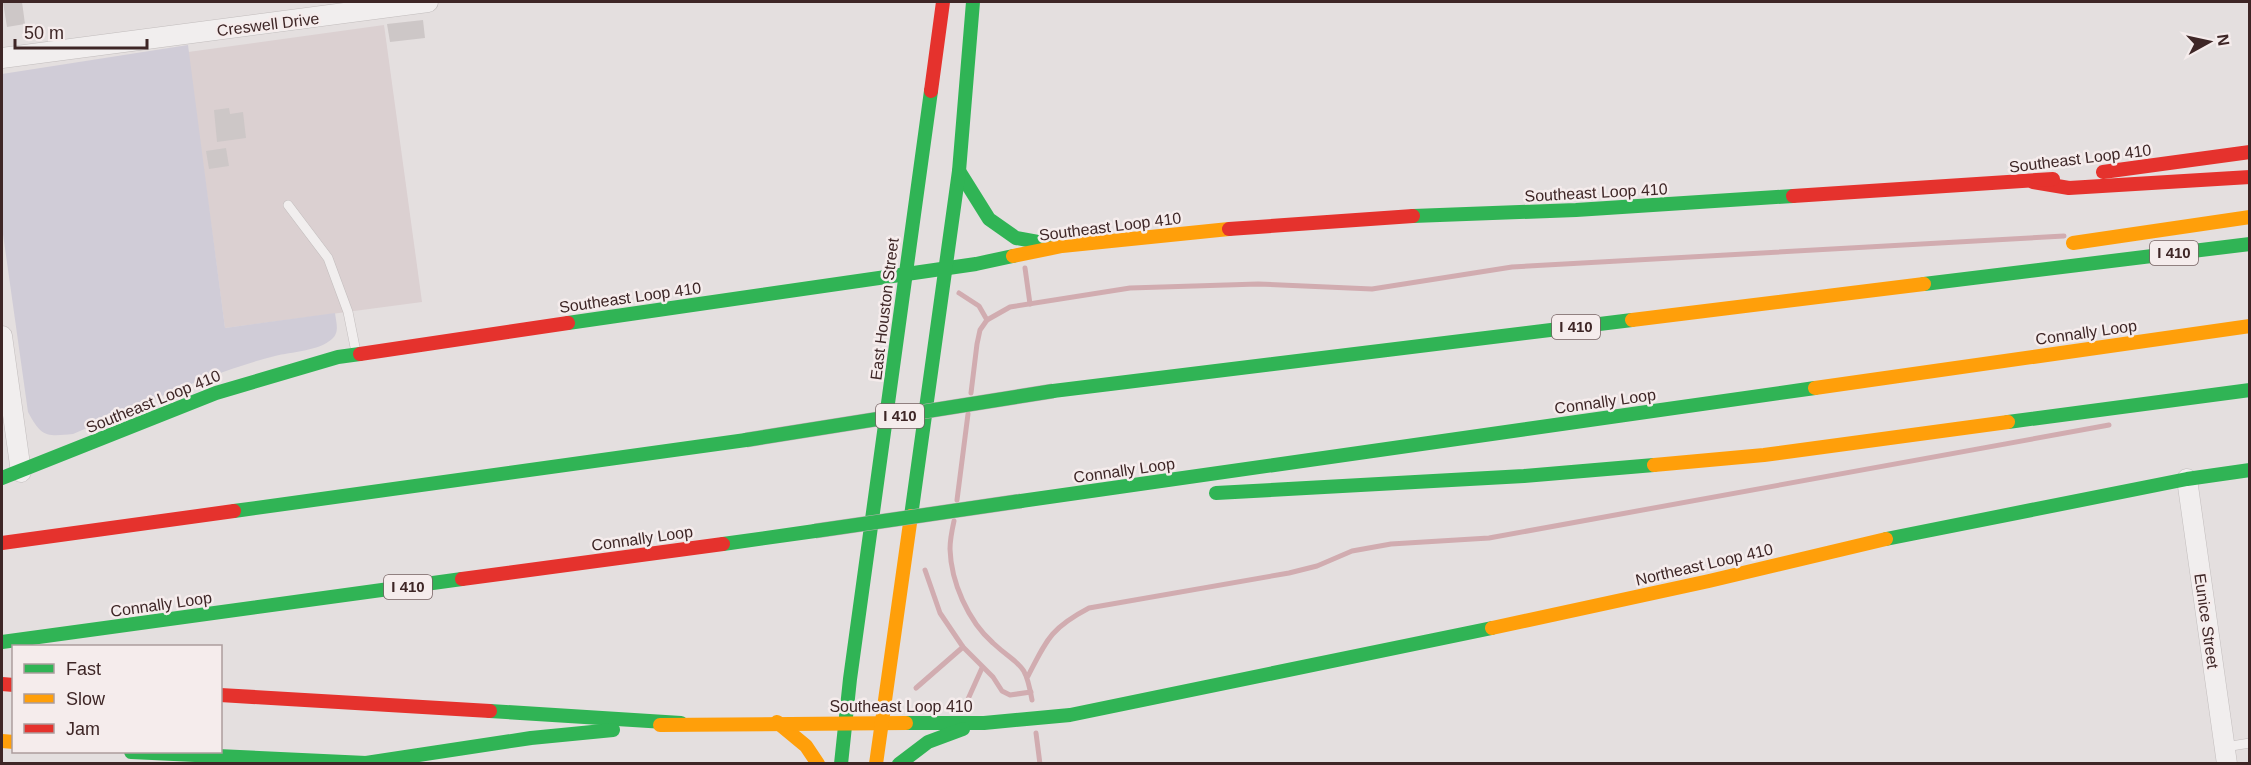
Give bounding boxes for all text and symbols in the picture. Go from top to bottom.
street label: Creswell Drive [216,10,320,39]
scale bar [15,12,147,50]
north arrow [2179,12,2239,72]
text: 50 m [24,23,64,43]
text: N [2214,33,2233,47]
street label: Southeast Loop 410 [2008,141,2152,176]
street label: Southeast Loop 410 [1524,180,1668,205]
street label: Southeast Loop 410 [1038,209,1182,244]
street label: East Houston Street [867,236,902,381]
road number: I 410 [2150,241,2198,265]
street label: Southeast Loop 410 [558,279,702,316]
road number: I 410 [1552,315,1600,339]
street label: Connally Loop [2034,317,2138,348]
street label: Southeast Loop 410 [84,367,223,436]
street label: Connally Loop [1553,386,1657,417]
road number: I 410 [876,404,924,428]
street label: Connally Loop [1072,455,1176,486]
street label: Connally Loop [590,523,694,554]
street label: Northeast Loop 410 [1634,540,1775,589]
street label: Eunice Street [2191,572,2222,670]
road number: I 410 [384,575,432,599]
street label: Connally Loop [109,589,213,620]
legend [12,645,222,753]
text: Fast [66,659,101,679]
text: Slow [66,689,106,709]
street label: Southeast Loop 410 [829,698,973,715]
text: Jam [66,719,100,739]

